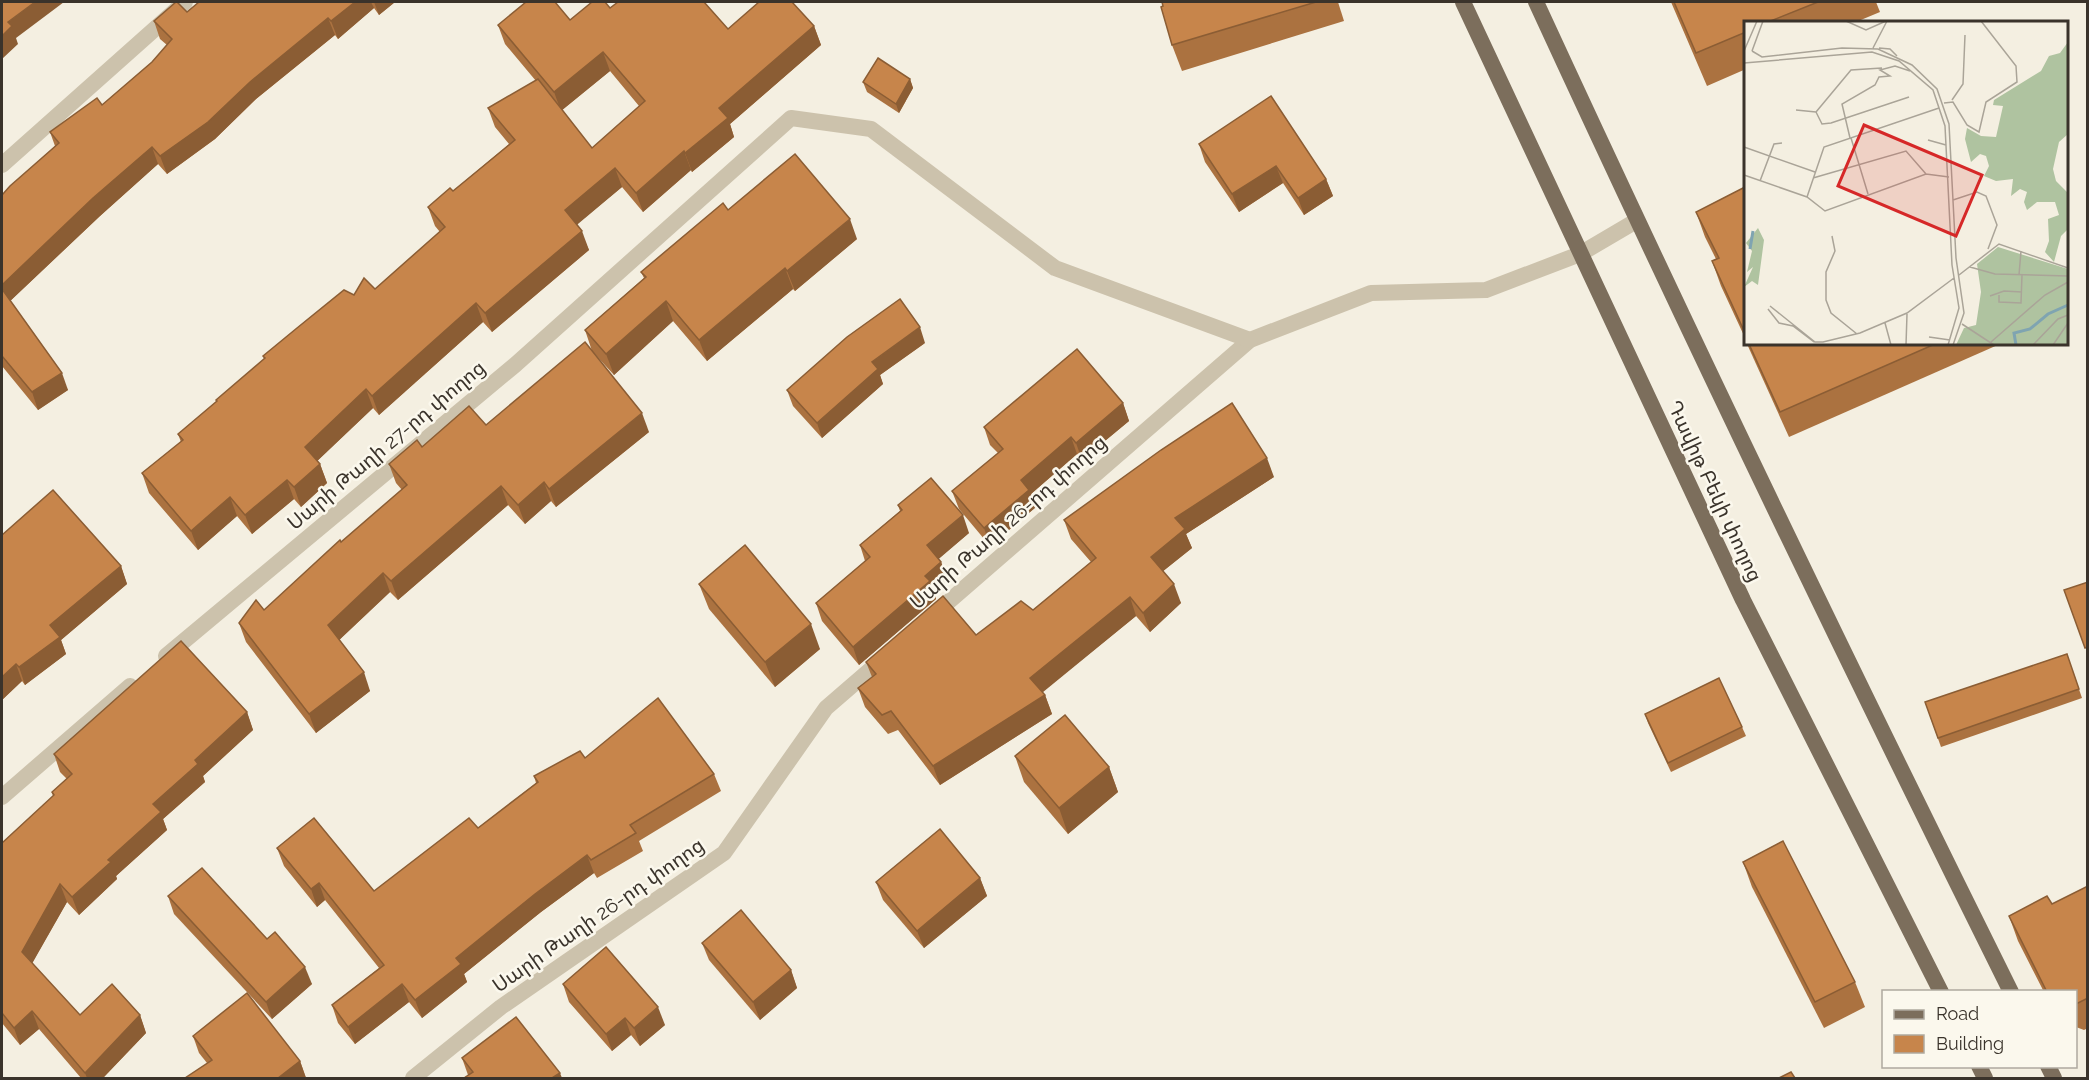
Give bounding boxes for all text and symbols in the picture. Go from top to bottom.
inset map [1744,21,2068,345]
street label: Սարի Թաղի 27-րդ փողոց [282,355,490,535]
street label: Դավիթ Բեկի փողոց [1662,397,1768,585]
street label: Սարի Թաղի 26-րդ փողոց [905,430,1111,614]
street label: Սարի Թաղի 26-րդ փողոց [488,833,708,997]
legend [1882,990,2077,1068]
text: Road [1936,1003,1979,1024]
text: Building [1936,1033,2004,1054]

